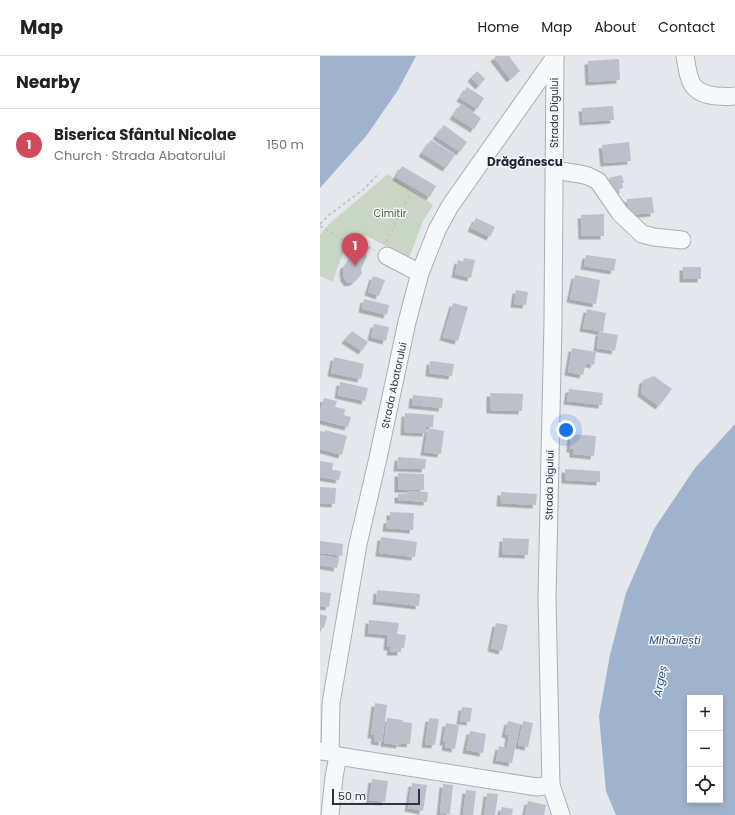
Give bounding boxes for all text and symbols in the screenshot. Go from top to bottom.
text: Map [20,14,63,41]
text: Home [477,17,519,37]
text: Map [541,17,572,37]
text: About [594,17,636,37]
text: Contact [658,17,715,37]
text: Nearby [16,70,80,94]
street label: Strada Digului [547,78,562,148]
text: Biserica Sfântul Nicolae [54,124,236,145]
text: 1 [27,135,31,154]
text: 150 m [267,135,304,154]
text: Church · Strada Abatorului [54,146,226,165]
district label: Drăgănescu [487,153,563,170]
park label: Cimitir [374,206,407,221]
pin: 1 [342,233,368,266]
street label: Strada Abatorului [377,341,411,430]
your location [556,420,576,440]
street label: Strada Digului [541,450,558,520]
water label: Mihăilești [649,632,701,648]
water label: Argeș [649,664,671,699]
map controls [687,695,723,803]
button: + [687,695,723,731]
button: − [687,731,723,767]
button: locate [687,767,723,803]
scale bar [332,787,420,806]
text: 50 m [338,788,366,804]

